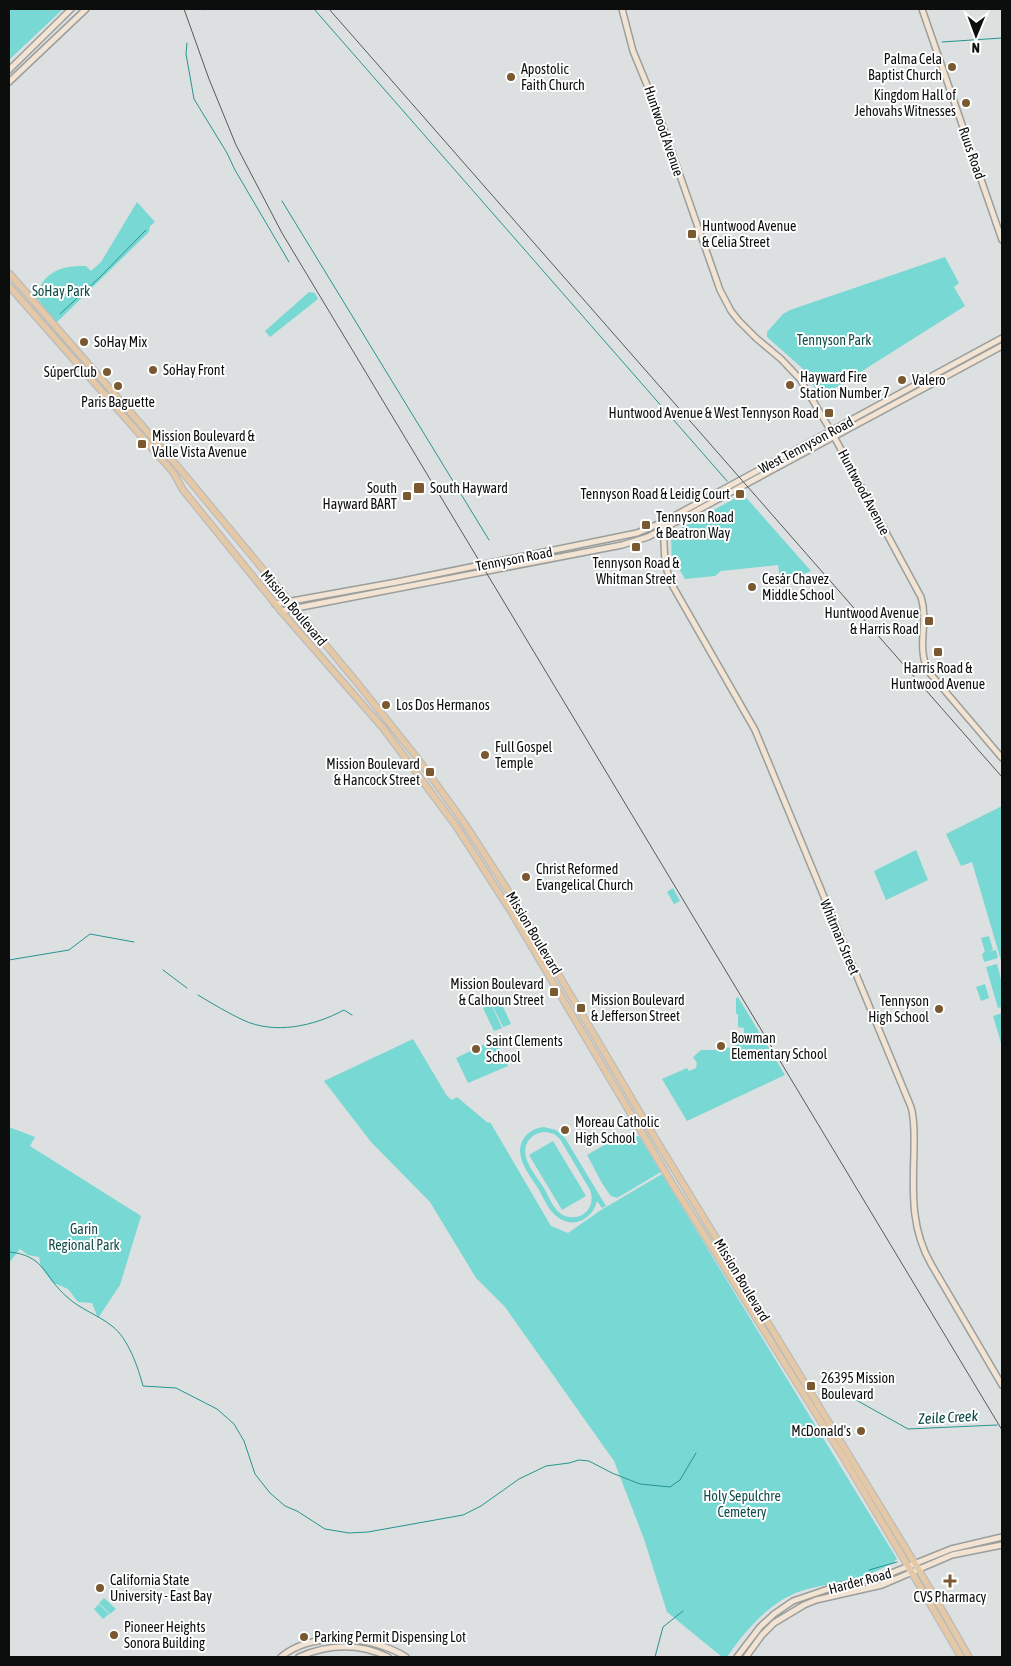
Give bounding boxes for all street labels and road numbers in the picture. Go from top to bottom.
street label: Huntwood Avenue [641,84,687,178]
street label: Ruus Road [956,125,988,181]
street label: West Tennyson Road [756,413,856,477]
street label: Huntwood Avenue [835,447,893,537]
street label: Tennyson Road [474,544,554,574]
street label: Mission Boulevard [258,567,330,649]
street label: Mission Boulevard [503,889,565,977]
street label: Whitman Street [817,897,863,977]
street label: Mission Boulevard [711,1236,773,1324]
street label: Harder Road [827,1565,893,1597]

